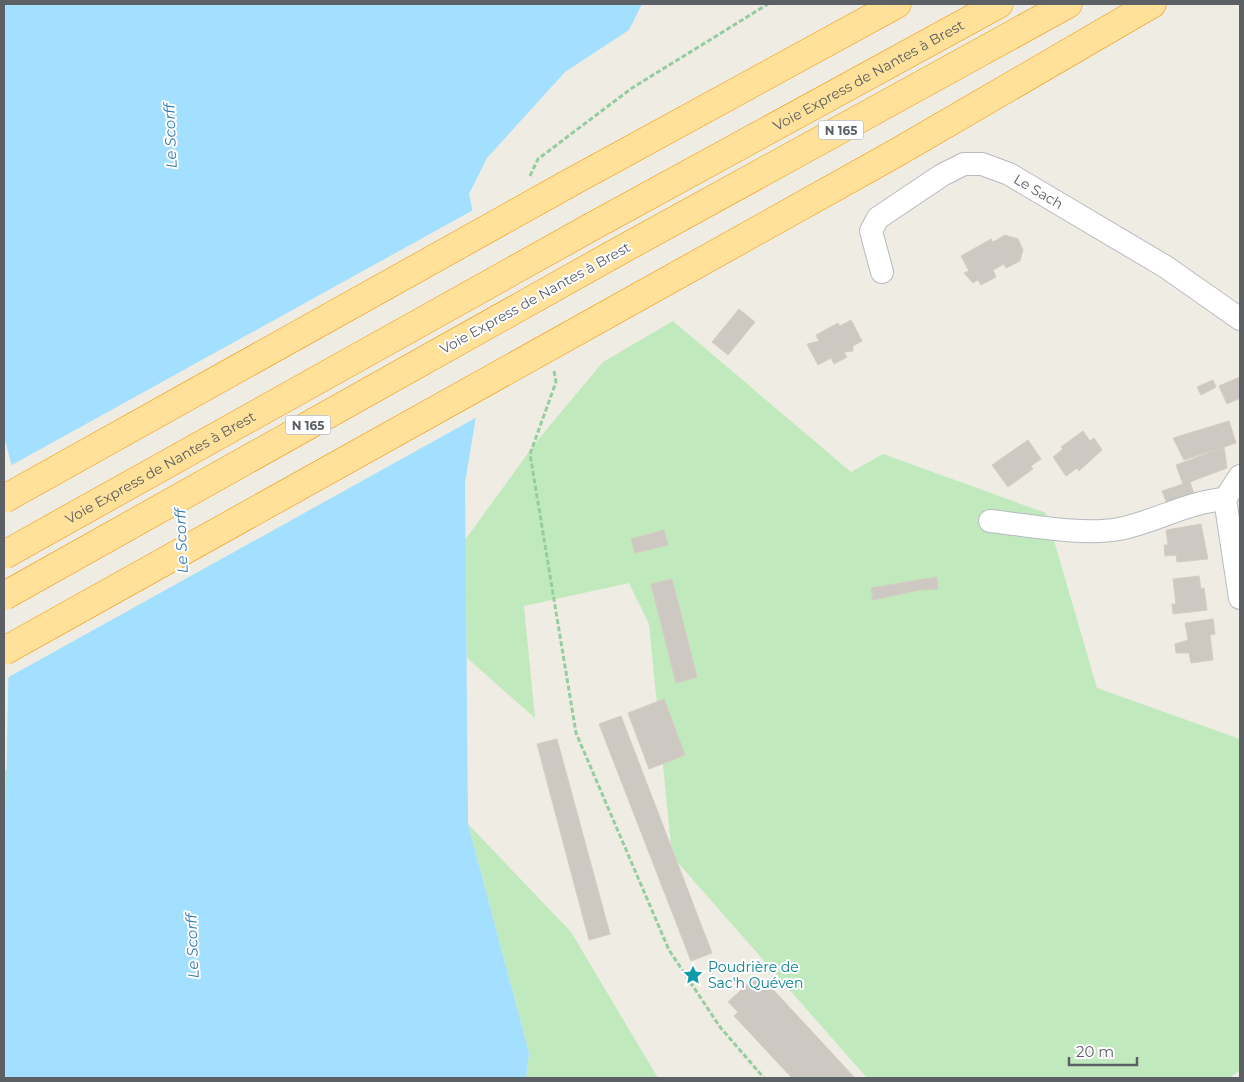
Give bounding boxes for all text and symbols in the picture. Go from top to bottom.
street label: Voie Express de Nantes à Brest [770,16,968,135]
water label: Le Scorff [159,101,181,169]
road number: N 165 [818,120,864,140]
street label: Le Sach [1011,170,1067,213]
street label: Voie Express de Nantes à Brest [437,238,634,358]
street label: Voie Express de Nantes à Brest [62,407,259,528]
road number: N 165 [286,416,330,434]
water label: Le Scorff [170,506,192,574]
water label: Le Scorff [181,911,203,979]
place label: Poudrière de Sac'h Quéven [708,958,803,992]
place icon: Poudrière de Sac'h Quéven [682,964,704,986]
scale bar [1069,1034,1136,1066]
text: 20 m [1076,1042,1114,1061]

